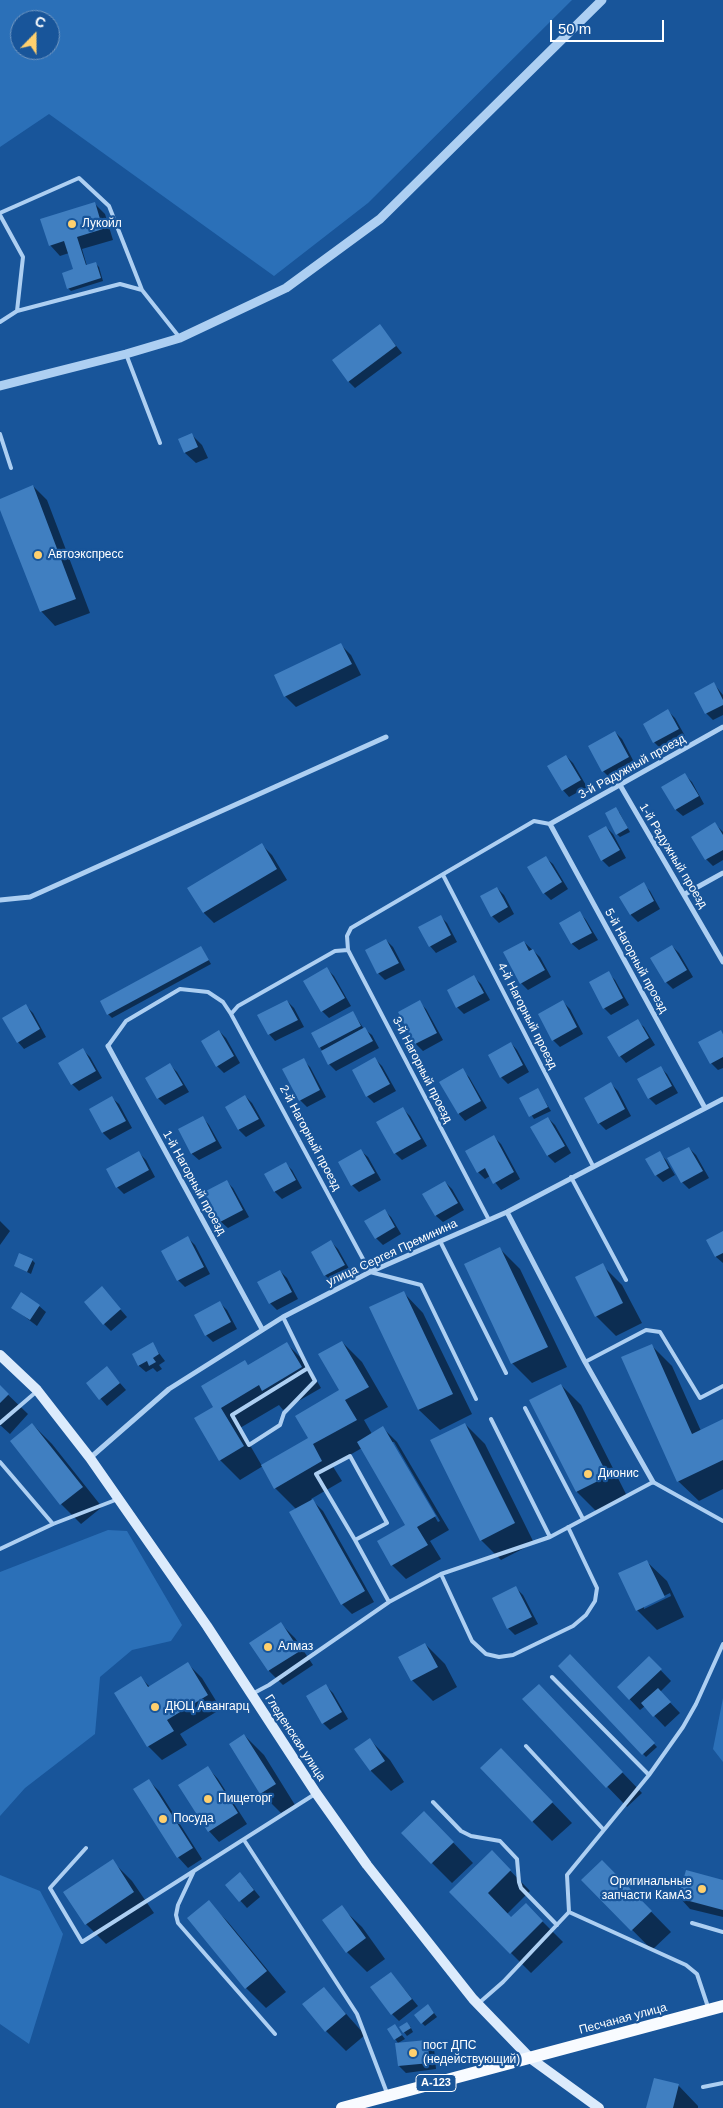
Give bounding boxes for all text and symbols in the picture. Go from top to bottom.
north arrow [10,10,60,60]
scale bar [553,10,667,42]
text: С [33,13,48,31]
text: 50 m [558,20,591,37]
place label: Лукойл [82,217,122,231]
marker: Лукойл [66,218,78,230]
place label: Автоэкспресс [48,548,124,562]
marker: Автоэкспресс [32,549,44,561]
street label: 3-й Радужный проезд [576,732,688,802]
street label: 1-й Радужный проезд [636,801,710,911]
street label: 5-й Нагорный проезд [601,906,671,1016]
street label: 4-й Нагорный проезд [494,960,560,1072]
street label: 3-й Нагорный проезд [389,1014,455,1126]
street label: 2-й Нагорный проезд [276,1083,344,1193]
street label: 1-й Нагорный проезд [159,1128,229,1238]
street label: улица Сергея Преминина [324,1216,460,1290]
place label: Дионис [598,1467,639,1481]
marker: Дионис [582,1468,594,1480]
place label: Алмаз [278,1640,313,1654]
marker: Алмаз [262,1641,274,1653]
street label: Гледенская улица [262,1692,328,1784]
place label: ДЮЦ Авангарц [165,1700,249,1714]
marker: ДЮЦ Авангарц [149,1701,161,1713]
place label: Пищеторг [218,1792,272,1806]
marker: Пищеторг [202,1793,214,1805]
place label: Посуда [173,1812,214,1826]
marker: Посуда [157,1813,169,1825]
place label: Оригинальные запчасти КамАЗ [602,1875,692,1903]
marker: Оригинальные запчасти КамАЗ [696,1883,708,1895]
street label: Песчаная улица [578,2000,668,2038]
place label: пост ДПС (недействующий) [423,2039,520,2067]
marker: пост ДПС (недействующий) [407,2047,419,2059]
road number: А-123 [416,2074,456,2092]

